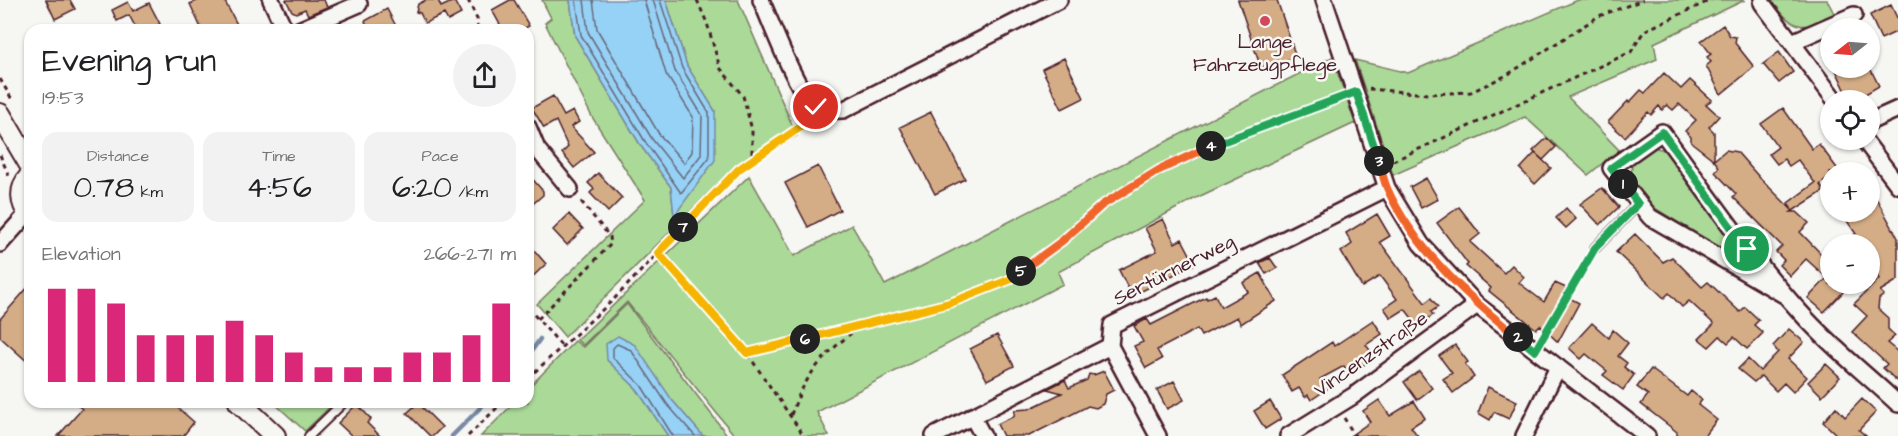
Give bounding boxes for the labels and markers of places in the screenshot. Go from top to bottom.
marker: Lange Fahrzeugpflege [1258,14,1272,28]
place label: Lange Fahrzeugpflege [1193,28,1337,80]
pin [790,81,841,132]
pin: 4 [1196,131,1226,161]
pin: 3 [1364,146,1394,176]
pin: 1 [1608,169,1638,199]
pin: 7 [668,212,698,242]
pin [1721,223,1772,274]
pin: 5 [1006,256,1036,286]
pin: 2 [1503,322,1533,352]
pin: 6 [790,324,820,354]

